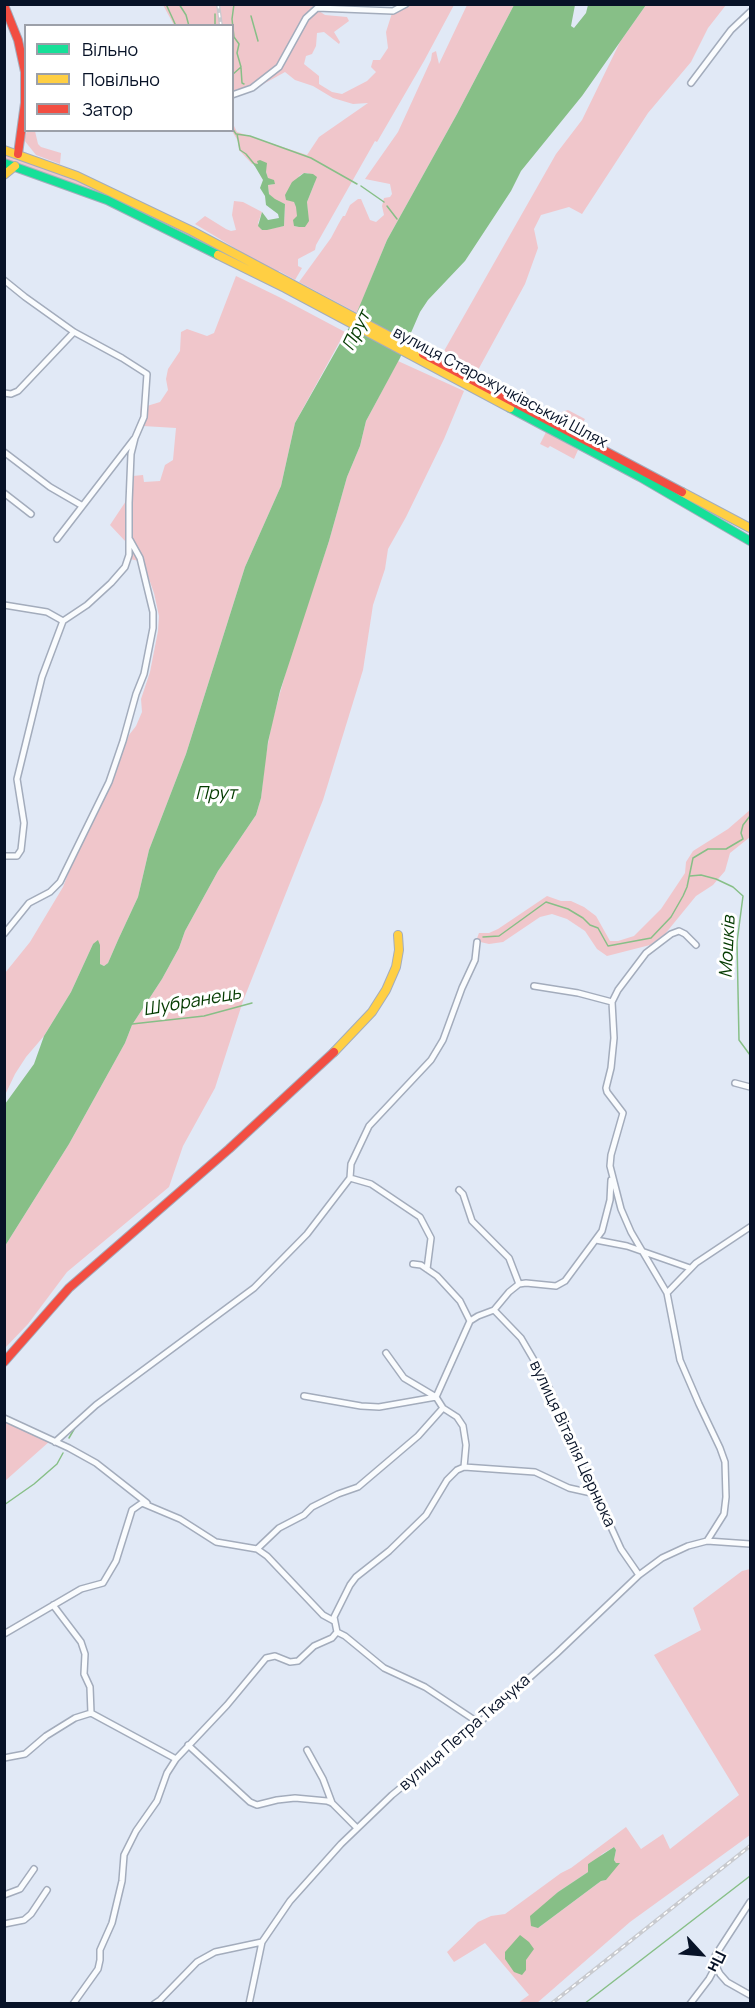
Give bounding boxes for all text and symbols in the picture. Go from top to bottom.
legend [24,24,234,132]
text: Вільно [82,37,138,61]
text: Повільно [82,67,160,91]
text: Затор [82,97,133,121]
water label: Прут [338,308,376,354]
street label: вулиця Старожучківський Шлях [389,323,611,453]
water label: Прут [195,783,237,805]
water label: Мошків [716,915,740,979]
water label: Шубранець [141,983,243,1021]
street label: вулиця Віталія Цернюка [525,1358,619,1530]
street label: вулиця Петра Ткачука [396,1671,534,1795]
north arrow [671,1924,731,1984]
text: Пн [703,1947,732,1976]

